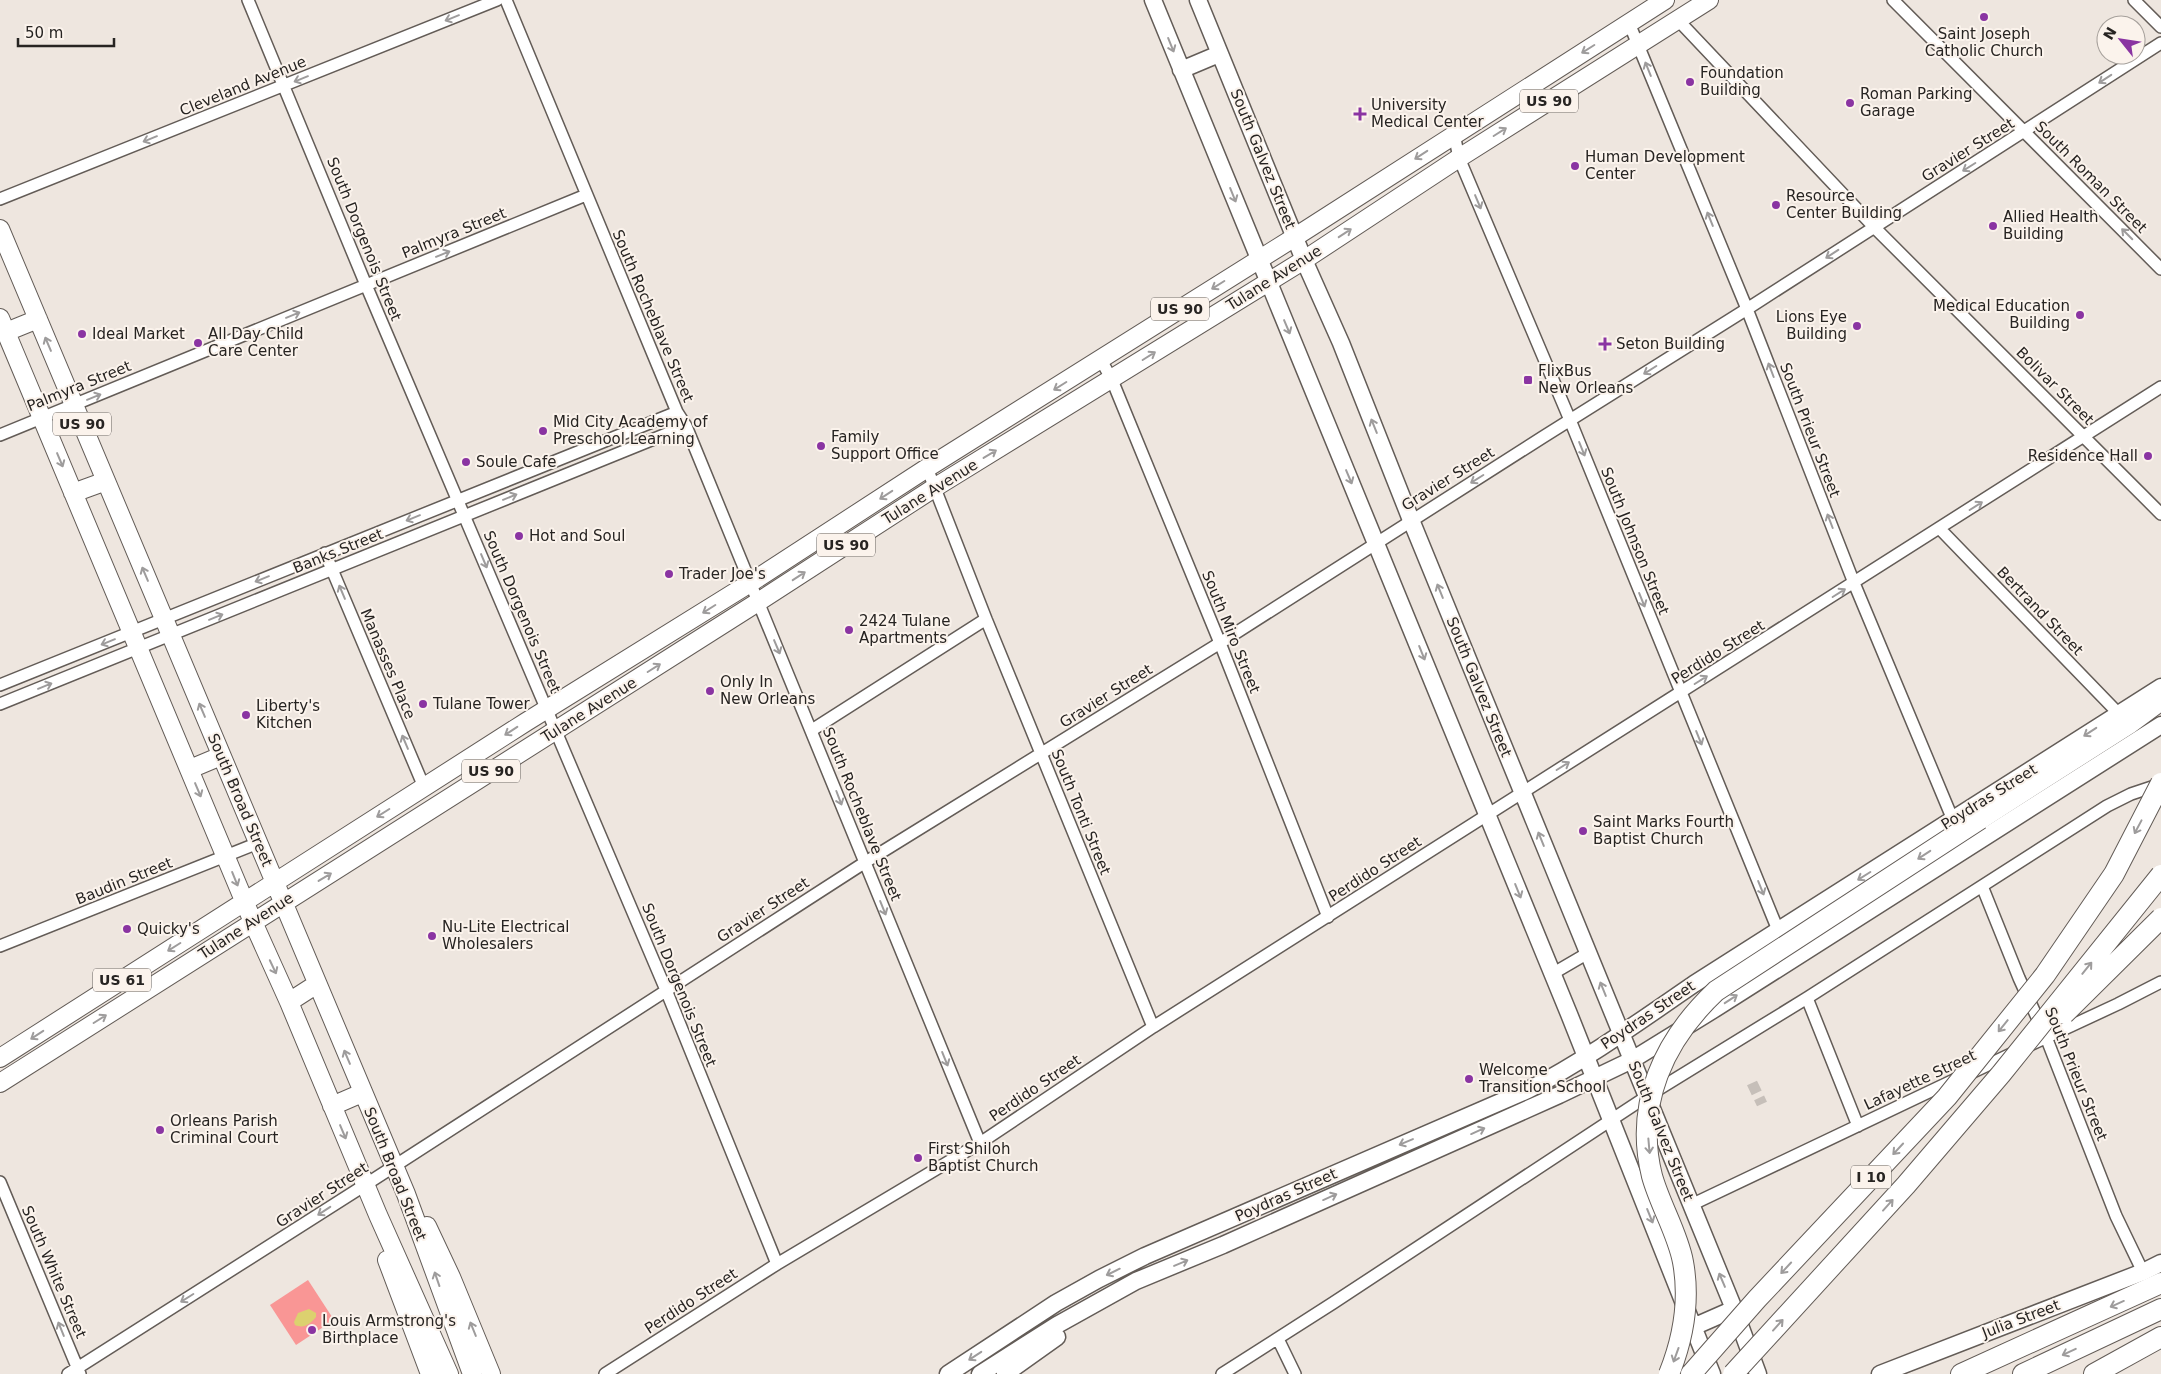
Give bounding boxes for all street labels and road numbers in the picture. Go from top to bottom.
street label: Cleveland Avenue [177,52,309,120]
street label: South Galvez Street [1227,86,1299,232]
road number: US 90 [1520,90,1578,112]
street label: Gravier Street [1918,114,2018,186]
street label: South Roman Street [2031,117,2151,237]
street label: South Dorgenois Street [323,155,405,323]
street label: Palmyra Street [399,204,509,262]
street label: South Rocheblave Street [608,227,698,405]
street label: Tulane Avenue [1222,241,1325,315]
road number: US 90 [1151,298,1209,320]
street label: Bolivar Street [2012,343,2098,429]
street label: Palmyra Street [24,357,134,415]
street label: South Prieur Street [1776,360,1844,500]
road number: US 90 [53,412,111,436]
street label: Gravier Street [1398,443,1498,515]
street label: Tulane Avenue [878,455,981,529]
street label: South Johnson Street [1597,464,1673,618]
street label: Banks Street [290,525,386,577]
street label: South Dorgenois Street [480,528,564,696]
road number: US 90 [817,534,875,556]
street label: Bertrand Street [1993,563,2087,659]
street label: South Miro Street [1198,568,1264,696]
street label: Manasses Place [357,606,419,722]
street label: South Galvez Street [1443,614,1515,760]
street label: Perdido Street [1668,616,1768,688]
street label: Gravier Street [1056,660,1156,732]
street label: Tulane Avenue [537,673,640,747]
street label: South Rocheblave Street [819,725,905,904]
street label: South Broad Street [204,731,276,869]
street label: South Tonti Street [1048,746,1114,878]
road number: US 90 [462,759,520,782]
street label: Poydras Street [1938,760,2040,834]
street label: Perdido Street [1325,832,1425,906]
street label: Baudin Street [73,853,175,909]
street label: Gravier Street [714,874,812,946]
street label: Tulane Avenue [195,889,297,964]
street label: South Dorgenois Street [638,901,720,1069]
road number: US 61 [93,968,151,992]
street label: Poydras Street [1598,977,1699,1053]
street label: South Prieur Street [2041,1004,2111,1144]
street label: Lafayette Street [1861,1046,1979,1114]
street label: Perdido Street [986,1051,1084,1125]
street label: South Galvez Street [1625,1058,1697,1204]
street label: South Broad Street [360,1104,430,1244]
street label: Gravier Street [273,1159,371,1231]
street label: Poydras Street [1232,1164,1340,1226]
road number: I 10 [1851,1166,1891,1188]
street label: South White Street [18,1203,90,1341]
street label: Perdido Street [641,1264,741,1338]
street label: Julia Street [1979,1296,2063,1342]

